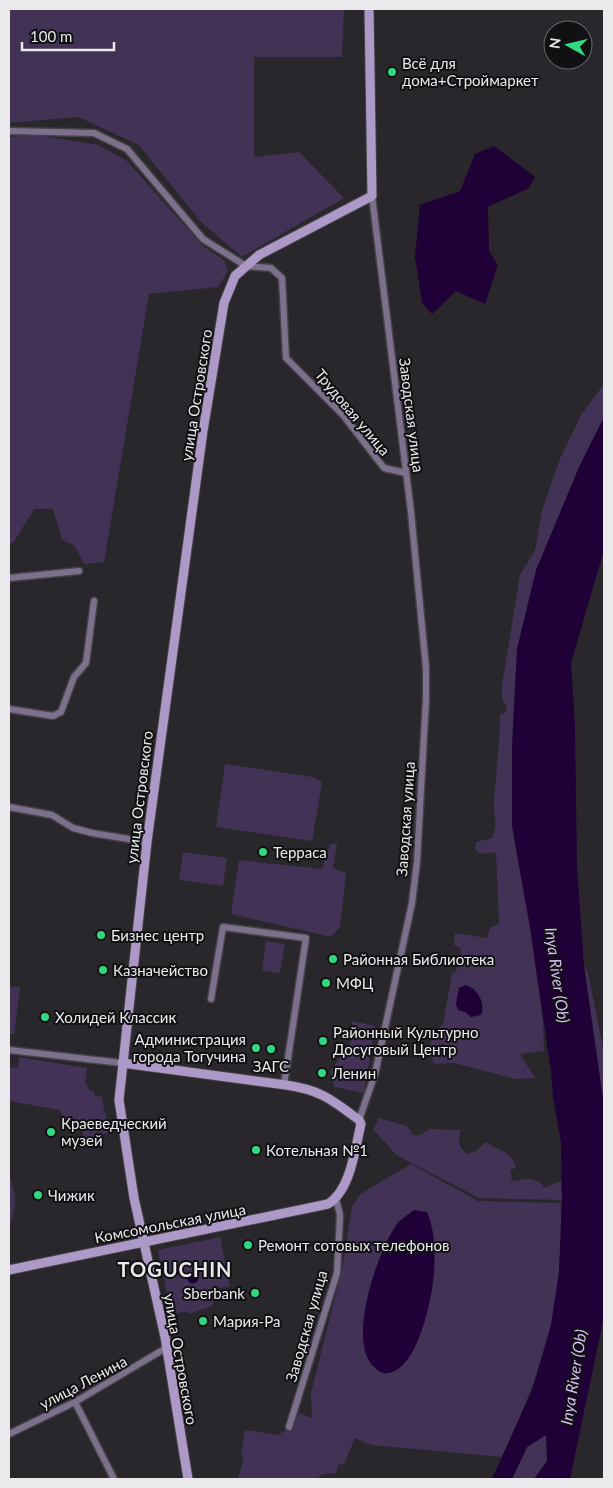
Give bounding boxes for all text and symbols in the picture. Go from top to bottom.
scale bar [22,20,115,52]
north arrow [543,20,593,70]
text: 100 m [30,27,72,45]
text: N [545,37,564,50]
place label: Всё для дома+Строймаркет [402,54,539,89]
marker: Всё для дома+Строймаркет [386,66,398,78]
street label: улица Островского [177,328,215,462]
street label: Заводская улица [396,357,428,473]
street label: Трудовая улица [312,365,394,459]
street label: улица Островского [122,730,156,864]
street label: Заводская улица [392,761,418,877]
place label: Терраса [273,843,327,861]
marker: Терраса [257,846,269,858]
place label: Бизнес центр [111,926,204,944]
water label: Inya River (Ob) [542,926,574,1024]
marker: Бизнес центр [95,929,107,941]
place label: Районная Библиотека [343,950,494,968]
marker: Районная Библиотека [327,953,339,965]
place label: Казначейство [113,961,208,979]
marker: Казначейство [97,964,109,976]
place label: МФЦ [336,974,374,992]
marker: МФЦ [320,977,332,989]
place label: Холидей Классик [55,1008,176,1026]
marker: Холидей Классик [39,1011,51,1023]
place label: Районный Культурно Досуговый Центр [333,1023,478,1058]
place label: Администрация города Тогучина [133,1030,246,1065]
marker: Районный Культурно Досуговый Центр [317,1035,329,1047]
marker: Администрация города Тогучина [250,1042,262,1054]
marker: ЗАГС [265,1043,277,1055]
place label: ЗАГС [253,1057,289,1075]
place label: Ленин [331,1064,376,1082]
marker: Ленин [316,1067,328,1079]
place label: Краеведческий музей [61,1114,167,1149]
marker: Краеведческий музей [45,1126,57,1138]
place label: Котельная №1 [266,1141,368,1159]
marker: Котельная №1 [250,1144,262,1156]
place label: Чижик [48,1186,95,1204]
marker: Чижик [32,1189,44,1201]
street label: Комсомольская улица [93,1200,247,1246]
place label: Ремонт сотовых телефонов [258,1236,449,1254]
marker: Ремонт сотовых телефонов [242,1239,254,1251]
district label: TOGUCHIN [117,1257,233,1281]
street label: Заводская улица [281,1268,331,1384]
place label: Sberbank [183,1284,245,1302]
marker: Sberbank [249,1287,261,1299]
street label: улица Островского [161,1292,201,1426]
place label: Мария-Ра [213,1312,280,1330]
marker: Мария-Ра [197,1315,209,1327]
water label: Inya River (Ob) [556,1328,590,1426]
street label: улица Ленина [36,1351,130,1413]

